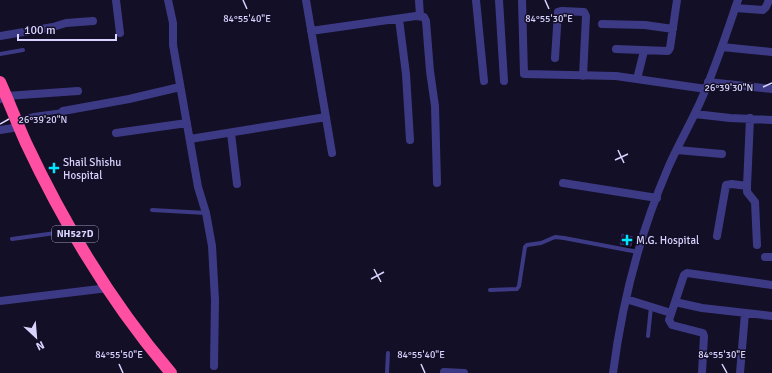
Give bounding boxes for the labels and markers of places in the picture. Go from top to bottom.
place label: Shail Shishu Hospital [63,156,121,182]
marker: Shail Shishu Hospital [48,162,60,174]
marker: M.G. Hospital [621,234,633,246]
place label: M.G. Hospital [636,234,699,247]

